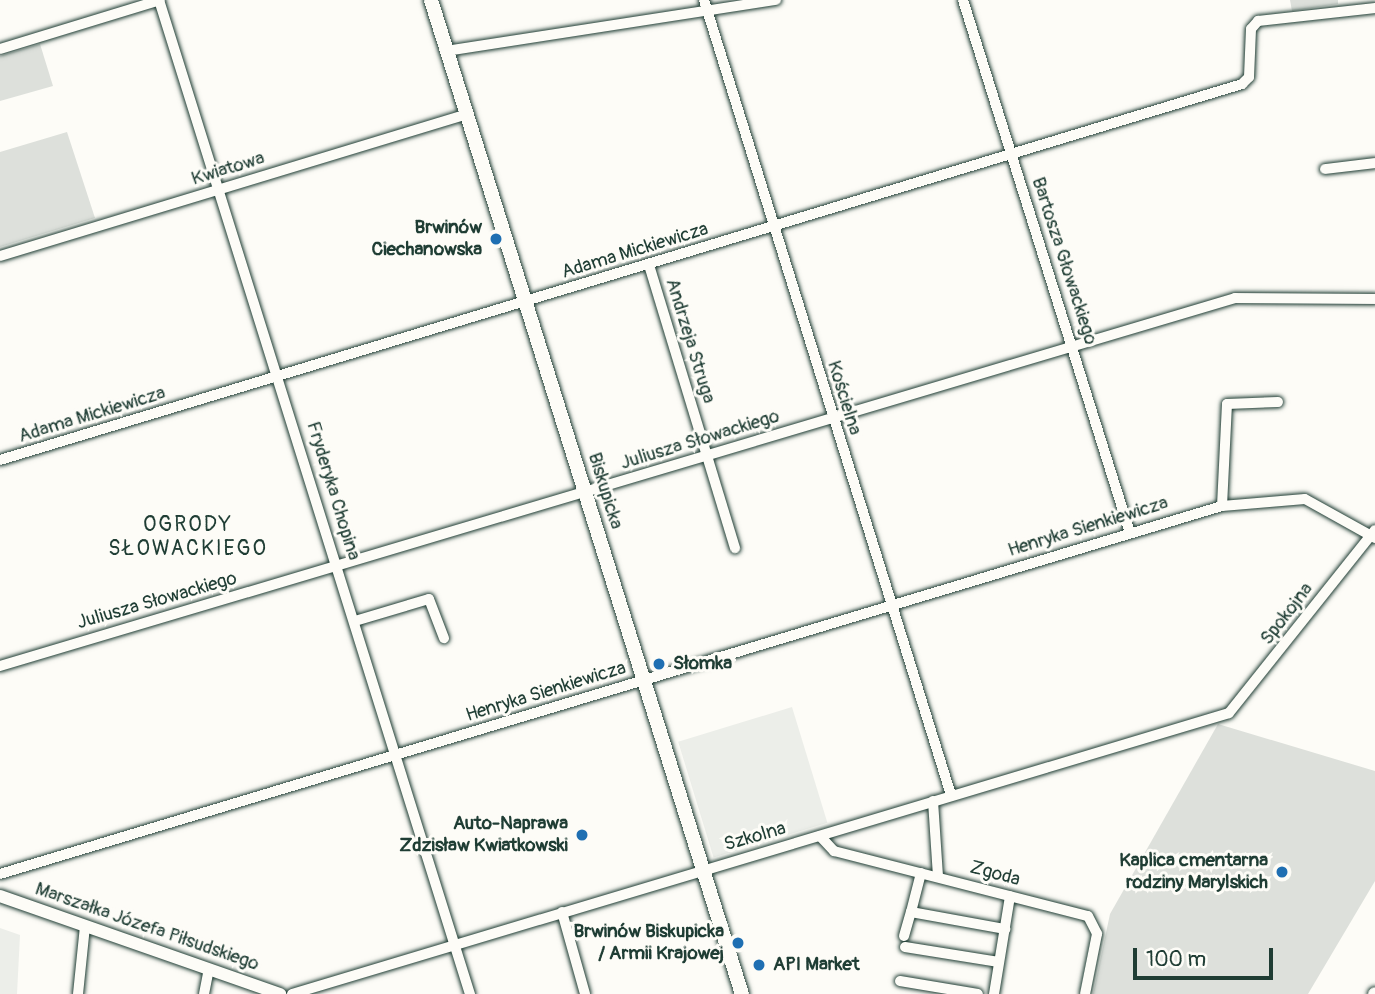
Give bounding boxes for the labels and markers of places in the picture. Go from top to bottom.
place label: Brwinów Ciechanowska [371,217,482,261]
marker: Brwinów Ciechanowska [488,231,504,247]
place label: Słomka [673,653,732,675]
marker: Słomka [651,656,667,672]
place label: Auto-Naprawa Zdzisław Kwiatkowski [399,813,568,857]
marker: Auto-Naprawa Zdzisław Kwiatkowski [574,827,590,843]
place label: Kaplica cmentarna rodziny Marylskich [1119,850,1268,894]
marker: Kaplica cmentarna rodziny Marylskich [1274,864,1290,880]
place label: Brwinów Biskupicka / Armii Krajowej [573,921,724,965]
marker: Brwinów Biskupicka / Armii Krajowej [730,935,746,951]
place label: API Market [773,954,860,976]
marker: API Market [751,957,767,973]

